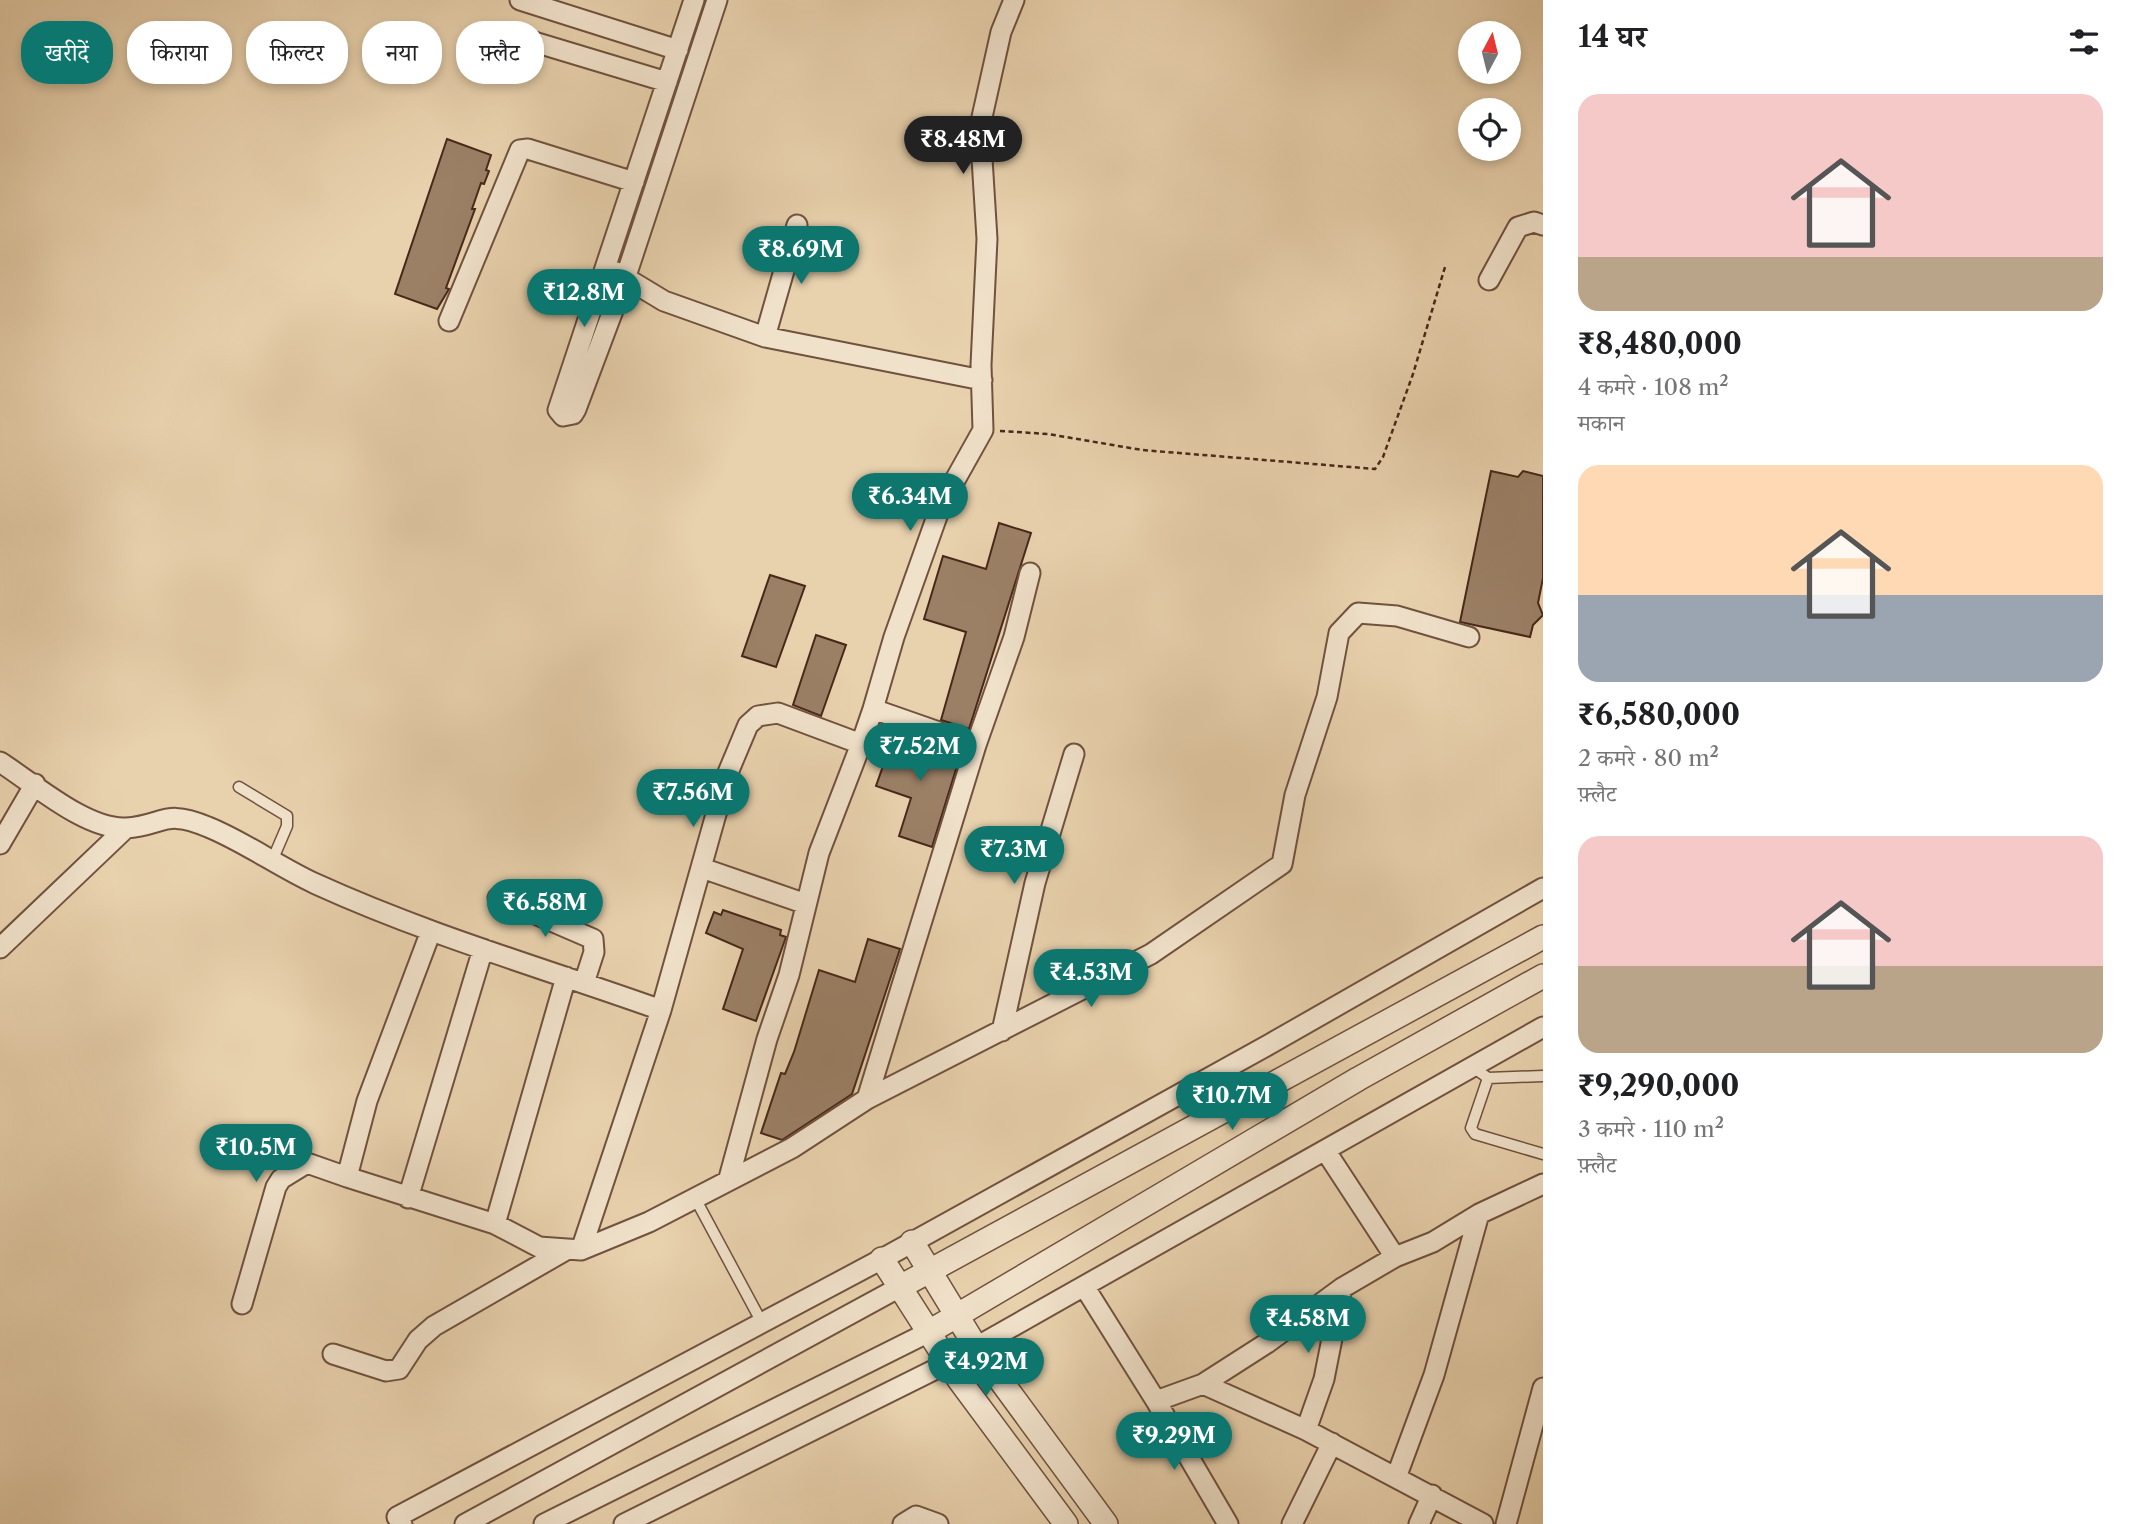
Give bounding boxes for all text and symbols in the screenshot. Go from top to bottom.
text: 14 घर [1578,18,1647,55]
chip: खरीदें [21,21,113,84]
chip: किराया [127,21,232,84]
chip: फ़िल्टर [246,21,348,84]
chip: नया [362,21,442,84]
chip: फ़्लैट [456,21,544,84]
north arrow [1458,21,1521,84]
map controls [1458,21,1521,161]
icon: filters [2065,23,2103,61]
button: locate [1458,98,1521,161]
pin: ₹8.48M [906,116,1020,176]
text: ₹8.48M [920,125,1006,153]
icon: home [1778,140,1904,266]
pin: ₹8.69M [744,226,858,286]
text: ₹8.69M [758,235,844,263]
pin: ₹12.8M [527,270,641,329]
text: ₹12.8M [543,278,625,306]
text: ₹8,480,000 [1578,325,1742,362]
text: 4 कमरे · 108 m² [1578,373,1729,401]
text: मकान [1578,409,1625,437]
pin: ₹6.34M [853,474,967,533]
text: ₹6.34M [868,482,952,510]
icon: home [1778,511,1904,637]
text: ₹6,580,000 [1578,696,1740,733]
pin: ₹7.52M [863,724,977,783]
text: ₹7.52M [880,732,960,760]
text: 2 कमरे · 80 m² [1578,744,1719,772]
pin: ₹7.56M [636,770,750,829]
text: ₹7.56M [653,778,733,806]
text: फ़्लैट [1578,780,1616,808]
pin: ₹7.3M [965,826,1063,886]
text: ₹7.3M [980,835,1048,863]
pin: ₹6.58M [488,880,602,939]
icon: home [1778,882,1904,1008]
text: ₹6.58M [503,888,587,916]
pin: ₹4.53M [1034,950,1148,1009]
text: ₹4.53M [1049,958,1133,986]
text: ₹9,290,000 [1578,1067,1739,1104]
pin: ₹10.7M [1175,1072,1289,1132]
text: ₹10.7M [1192,1081,1272,1109]
text: 3 कमरे · 110 m² [1578,1115,1724,1143]
pin: ₹10.5M [199,1124,313,1184]
text: ₹10.5M [216,1133,297,1161]
text: फ़्लैट [1578,1151,1616,1179]
pin: ₹4.58M [1251,1296,1365,1355]
text: ₹4.58M [1266,1304,1350,1332]
pin: ₹4.92M [929,1338,1043,1398]
text: ₹4.92M [944,1347,1028,1375]
pin: ₹9.29M [1117,1412,1231,1472]
text: ₹9.29M [1132,1421,1216,1449]

